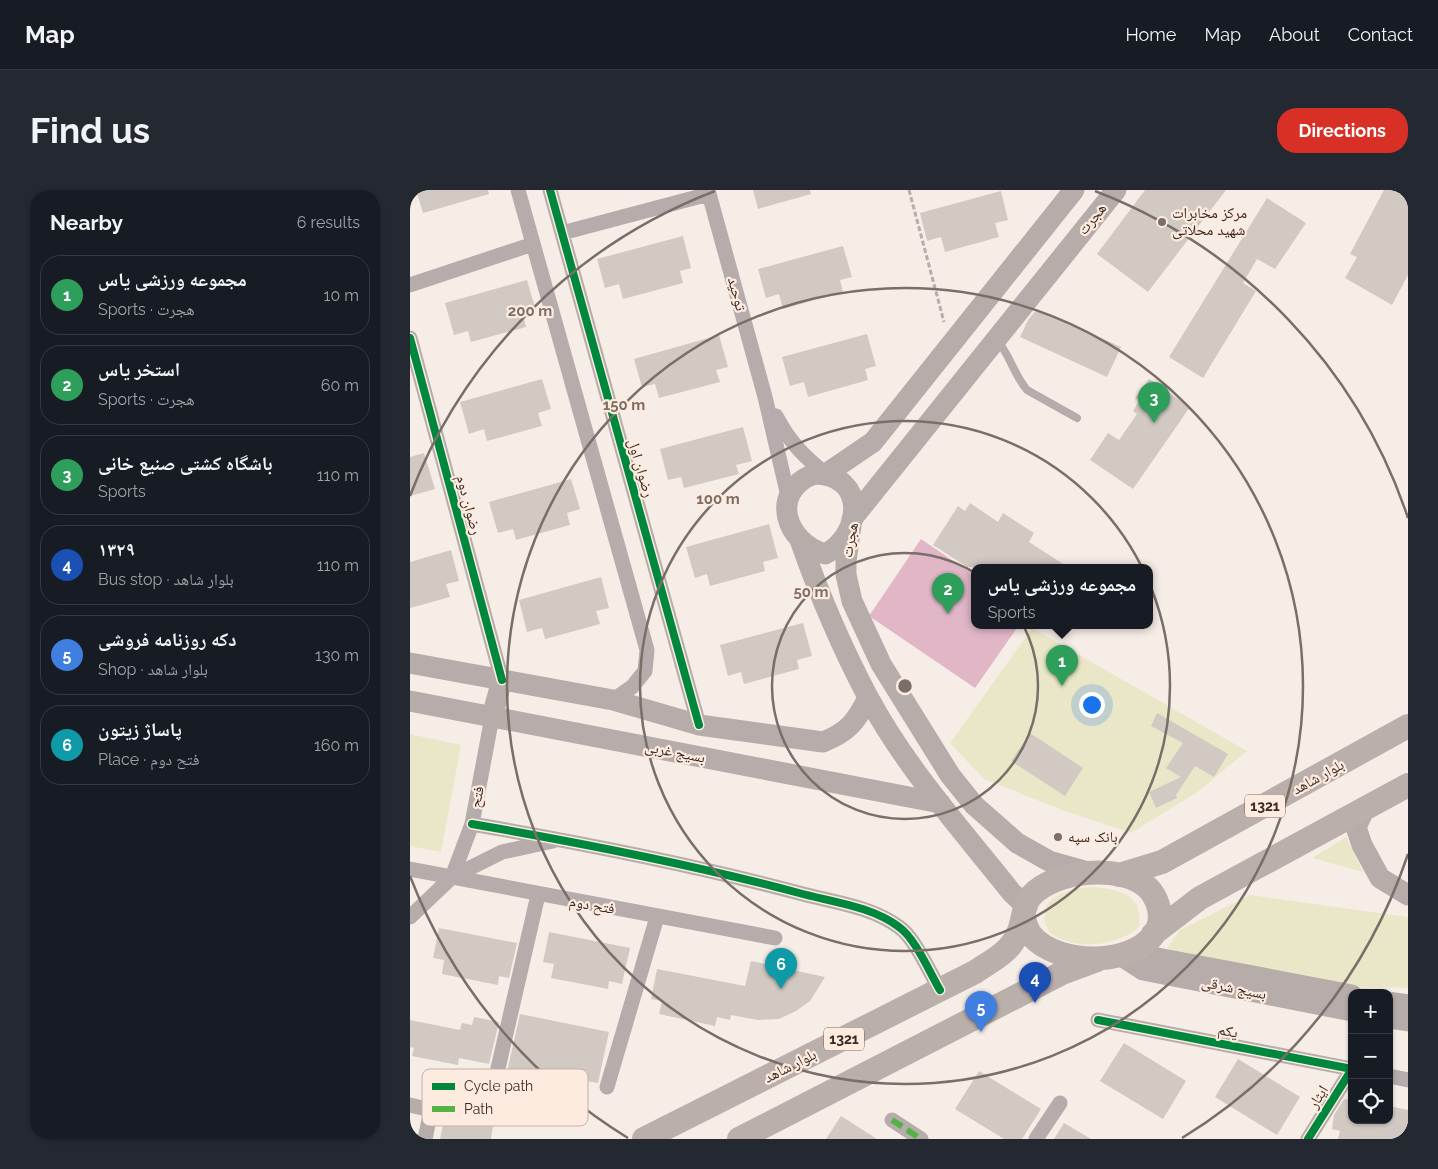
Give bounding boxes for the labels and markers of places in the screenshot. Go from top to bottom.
place label: مرکز مخابرات شهید محلاتی [1172,204,1247,240]
marker: مرکز مخابرات شهید محلاتی [1156,216,1168,228]
pin: 3 [1138,382,1170,423]
pin: 2 [932,573,964,614]
pin: 1 [1046,645,1078,686]
centre of rings [896,677,914,695]
place label: بانک سپه [1068,828,1118,846]
marker: بانک سپه [1052,831,1064,843]
pin: 6 [765,948,797,989]
pin: 4 [1019,962,1051,1003]
pin: 5 [965,991,997,1032]

